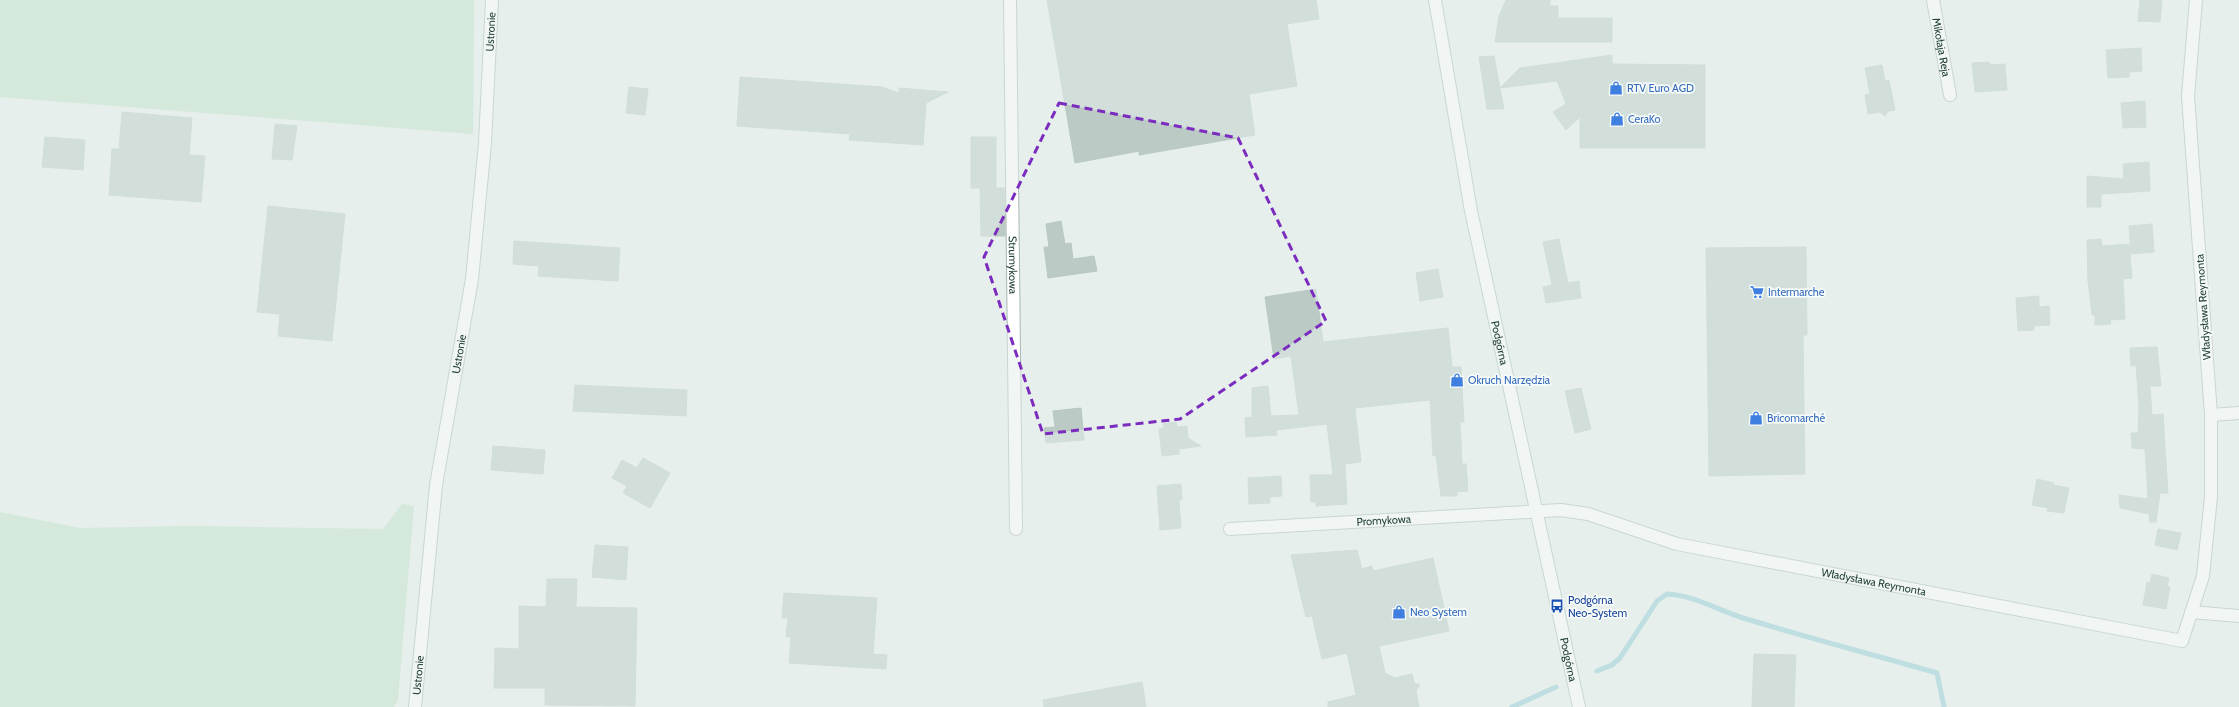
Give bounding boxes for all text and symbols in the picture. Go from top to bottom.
street label: Ustronie [482,11,498,52]
street label: Mikołaja Reja [1929,17,1954,79]
shop icon: RTV Euro AGD [1608,80,1624,96]
place label: RTV Euro AGD [1627,81,1694,95]
shop icon: CeraKo [1609,111,1625,127]
place label: CeraKo [1628,112,1661,126]
street label: Strumykowa [1006,236,1020,295]
street label: Władysława Reymonta [2192,253,2214,360]
supermarket icon: Intermarche [1749,284,1765,300]
place label: Intermarche [1768,285,1825,299]
street label: Podgórna [1488,319,1511,367]
street label: Ustronie [449,333,469,375]
shop icon: Okruch Narzędzia [1449,372,1465,388]
place label: Okruch Narzędzia [1468,373,1551,387]
shop icon: Bricomarché [1748,410,1764,426]
place label: Bricomarché [1767,411,1825,425]
street label: Promykowa [1356,512,1412,529]
street label: Władysława Reymonta [1820,565,1928,599]
place label: Podgórna Neo-System [1568,593,1627,620]
bus stop icon: Podgórna Neo-System [1549,598,1565,614]
shop icon: Neo System [1391,604,1407,620]
place label: Neo System [1410,605,1467,619]
street label: Podgórna [1557,636,1580,684]
street label: Ustronie [409,654,427,696]

